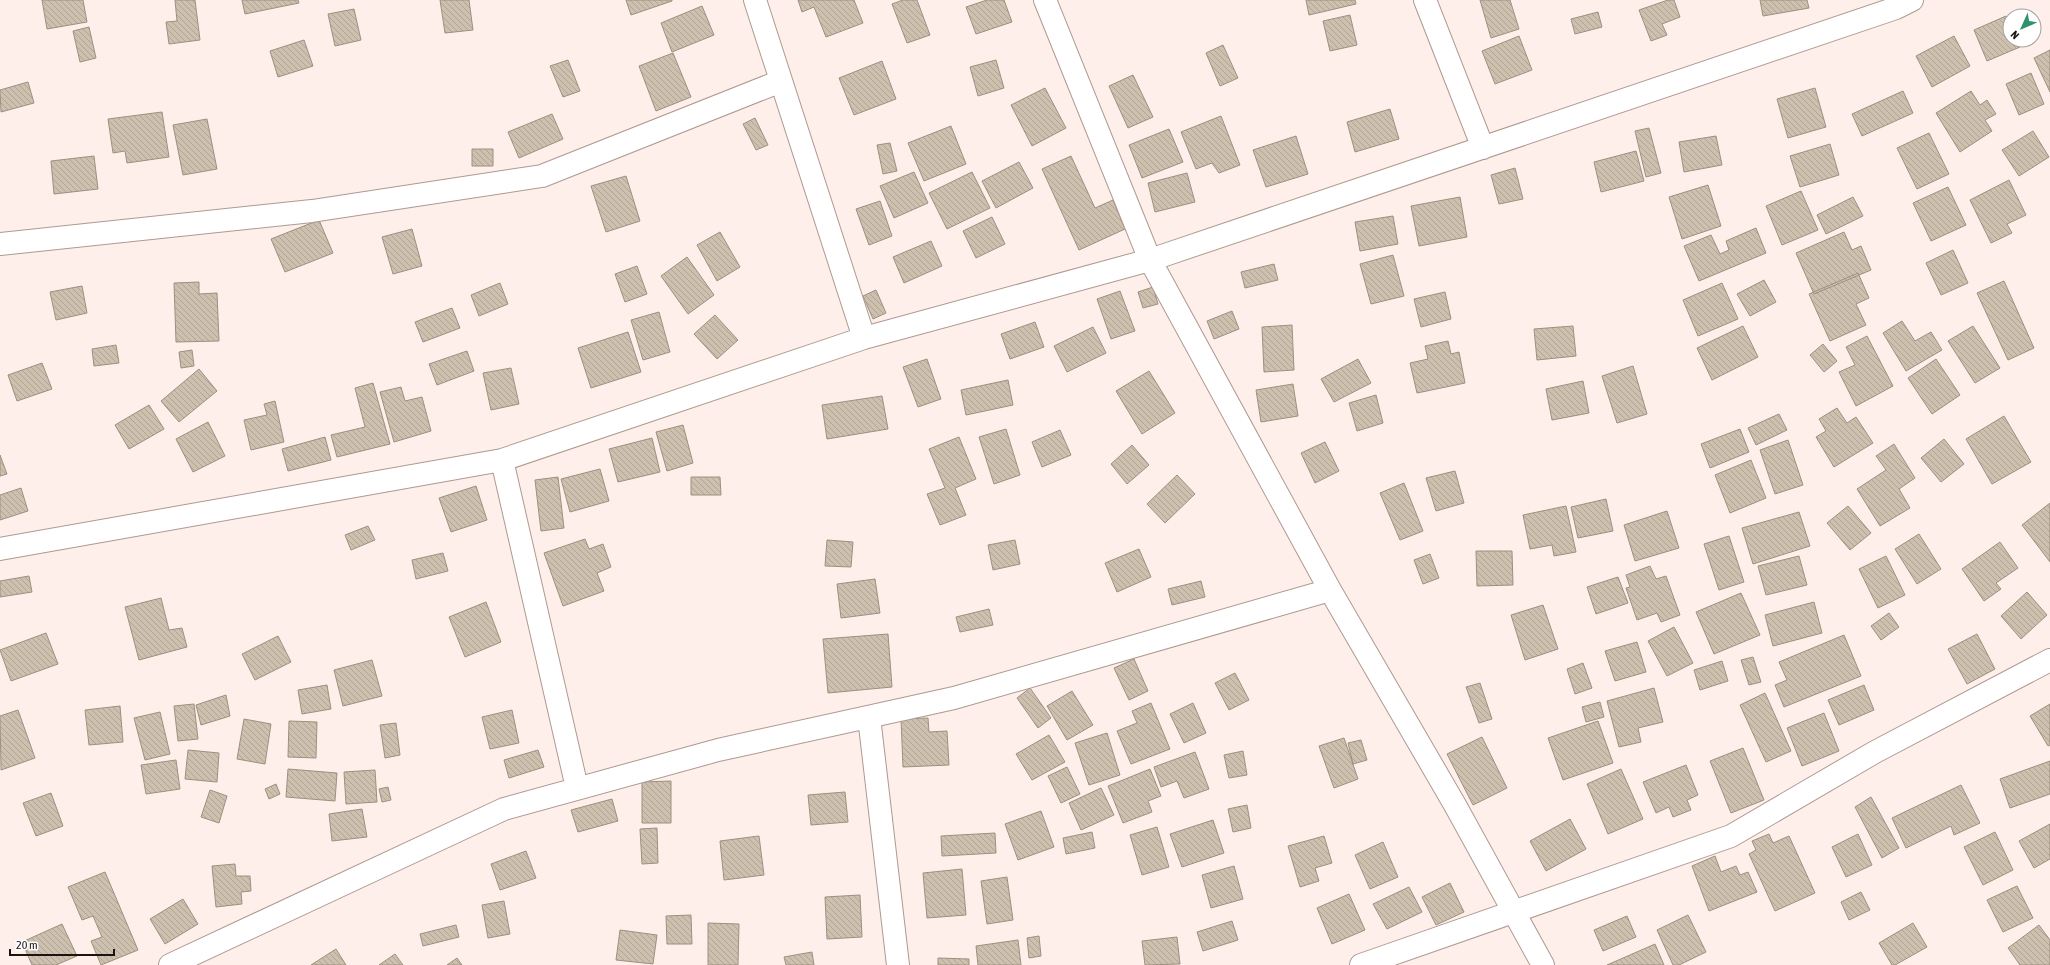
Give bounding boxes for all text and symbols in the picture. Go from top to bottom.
north arrow [2002,8,2042,48]
text: N [2008,29,2021,42]
scale bar [10,931,114,957]
text: 20 m [16,938,38,952]

